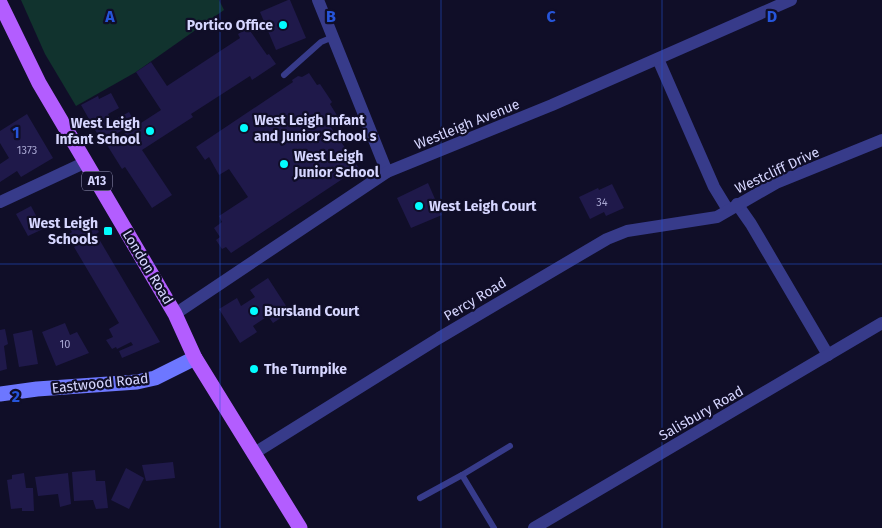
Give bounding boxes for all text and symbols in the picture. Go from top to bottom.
text: A [104,7,115,26]
text: B [326,7,336,26]
text: C [546,7,556,26]
text: D [767,7,777,26]
place label: Portico Office [187,17,273,34]
marker: Portico Office [277,19,289,31]
street label: Westleigh Avenue [412,96,522,153]
place label: West Leigh Infant and Junior School s [254,112,377,145]
place label: West Leigh Infant School [55,115,141,148]
marker: West Leigh Infant and Junior School s [238,122,250,134]
text: 1 [12,123,20,142]
marker: West Leigh Infant School [144,125,156,137]
street label: Westcliff Drive [732,143,822,197]
house number: 1373 [17,144,37,157]
place label: West Leigh Junior School [293,148,380,181]
marker: West Leigh Junior School [278,158,290,170]
road number: A13 [82,172,112,190]
house number: 34 [596,196,608,209]
place label: West Leigh Court [429,198,537,215]
marker: West Leigh Court [413,200,425,212]
place label: West Leigh Schools [29,215,98,248]
marker: West Leigh Schools [102,225,114,237]
street label: London Road [119,227,176,308]
street label: Percy Road [441,274,510,325]
place label: Bursland Court [264,303,360,320]
marker: Bursland Court [248,305,260,317]
house number: 10 [60,338,70,351]
place label: The Turnpike [264,361,347,378]
marker: The Turnpike [248,363,260,375]
street label: Eastwood Road [51,370,149,397]
street label: Salisbury Road [656,382,746,444]
text: 2 [12,387,20,406]

